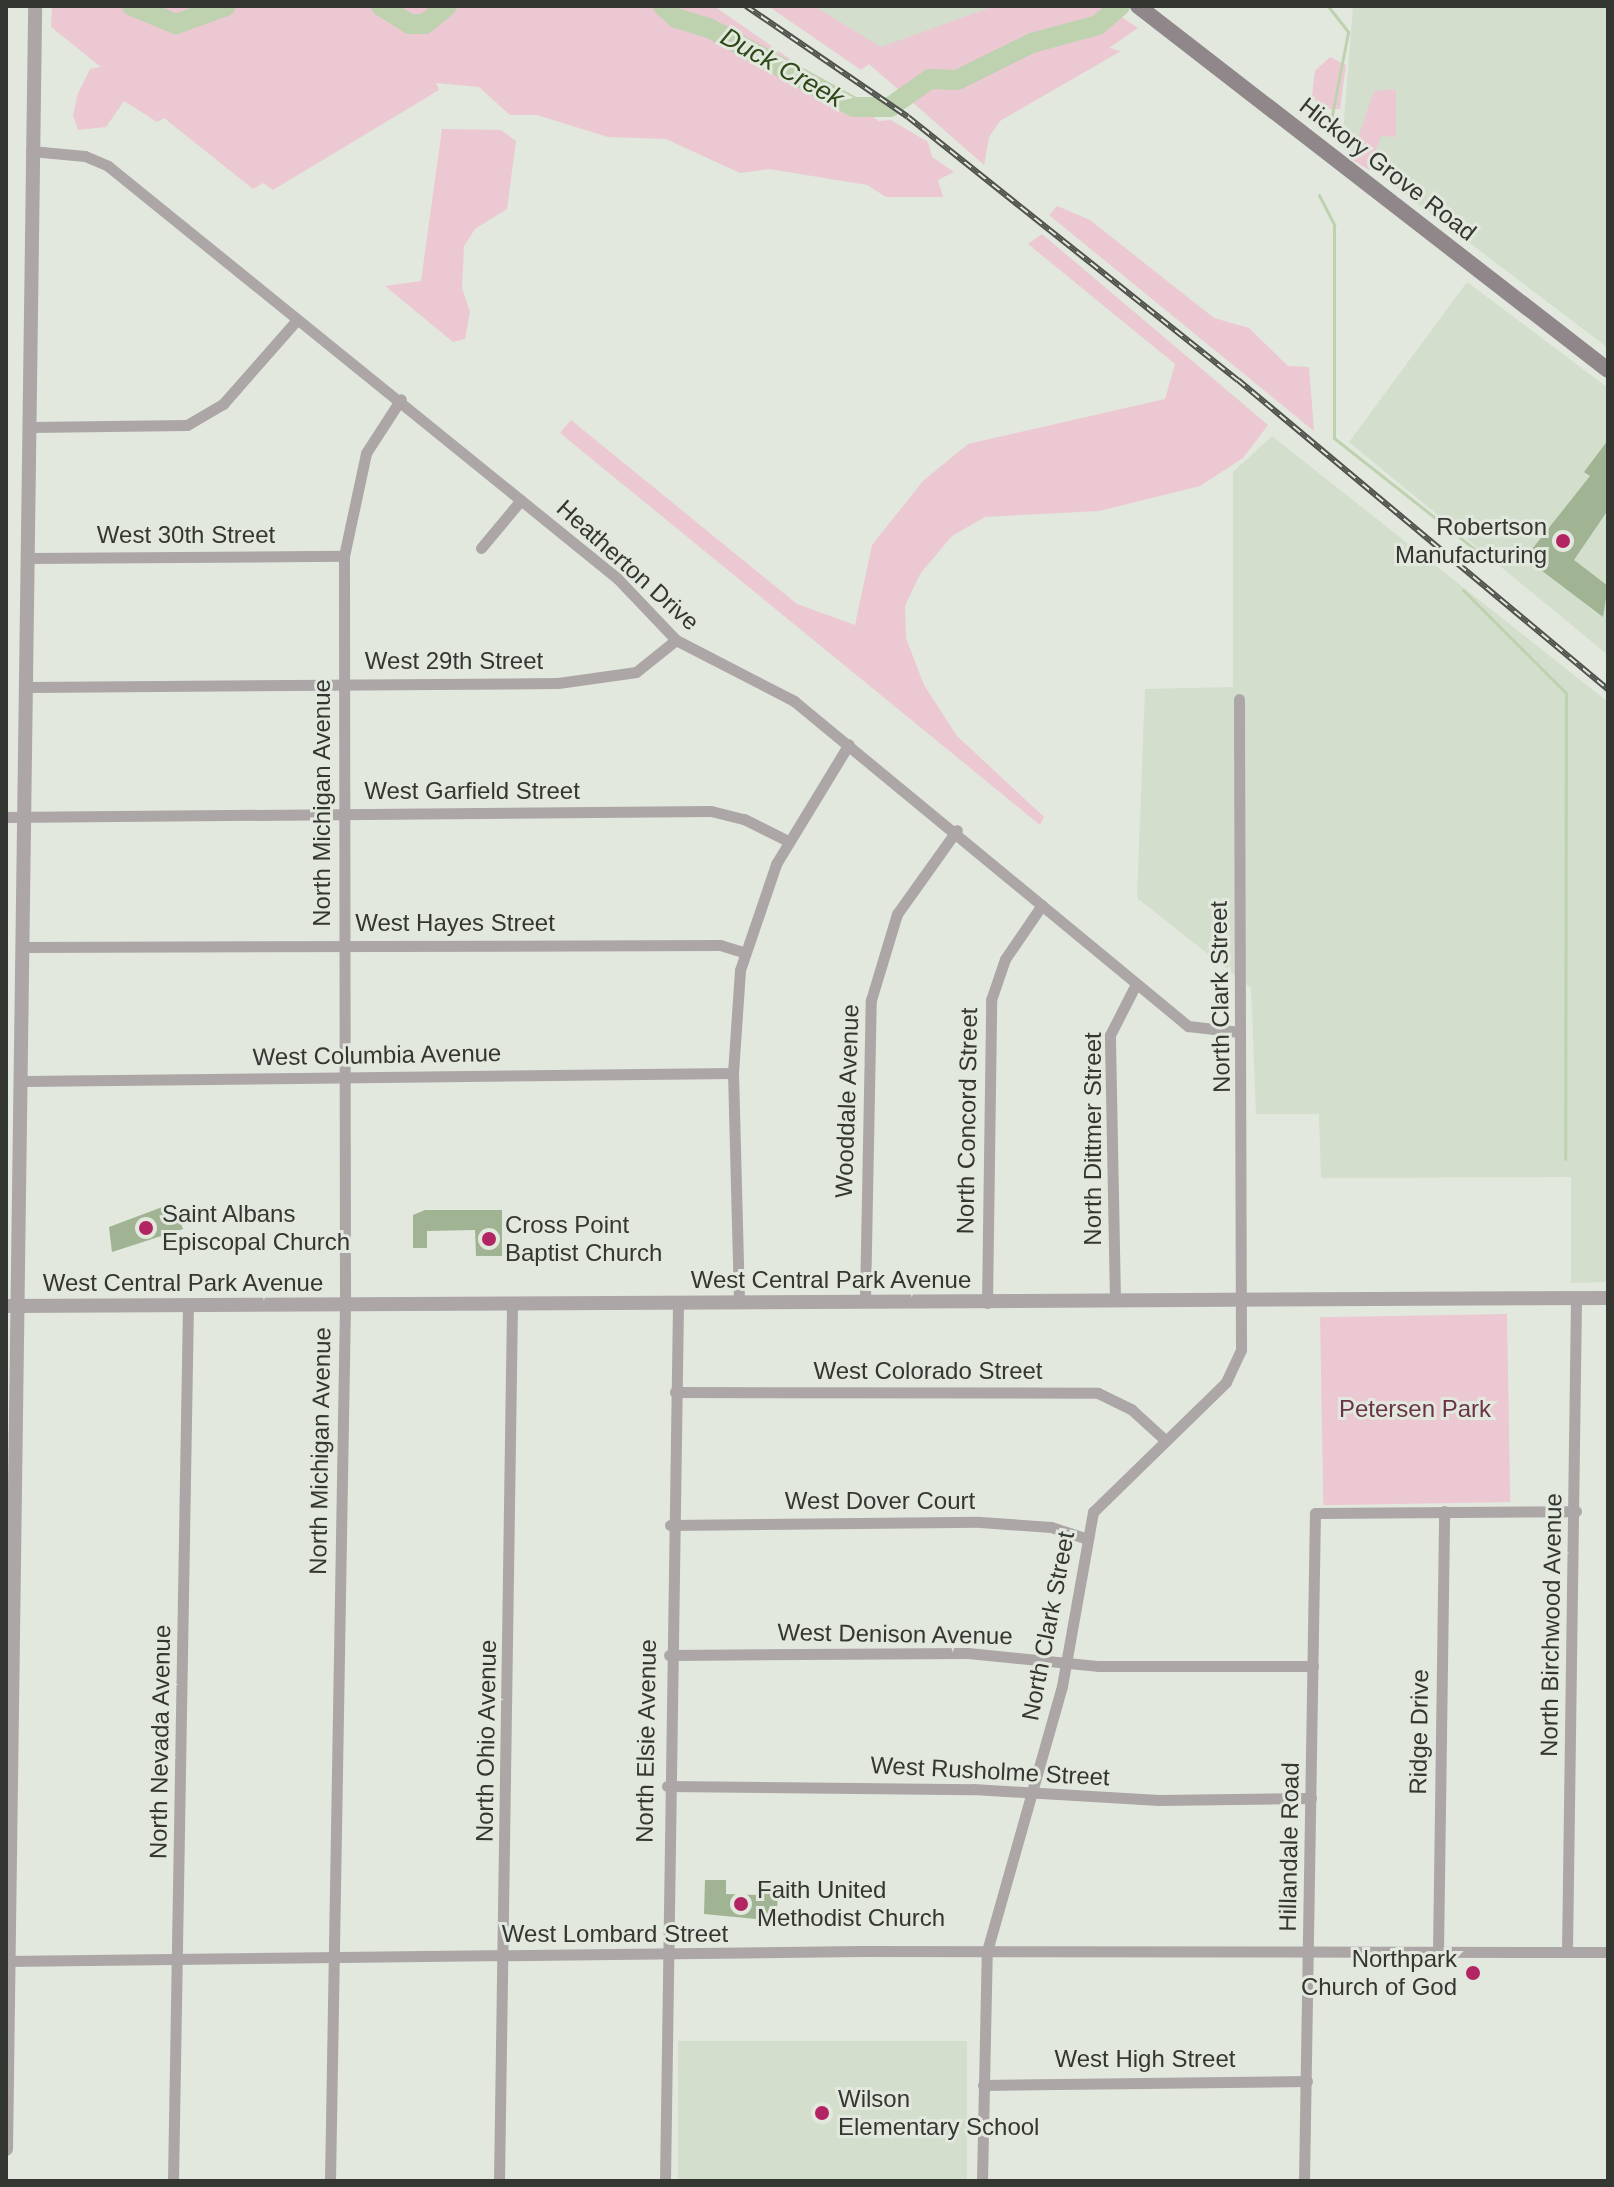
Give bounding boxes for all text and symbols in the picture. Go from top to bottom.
water label: Duck Creek [715,21,849,115]
street label: Hickory Grove Road [1294,91,1482,247]
street label: Heatherton Drive [551,494,705,636]
place label: Robertson Manufacturing [1395,513,1547,569]
street label: West 30th Street [97,521,275,549]
marker: Robertson Manufacturing [1554,532,1572,550]
street label: West 29th Street [365,647,543,675]
street label: North Michigan Avenue [308,678,336,928]
street label: West Garfield Street [364,777,580,805]
street label: North Clark Street [1204,901,1236,1093]
street label: West Hayes Street [355,909,555,937]
street label: Wooddale Avenue [829,1003,865,1199]
street label: North Concord Street [951,1007,983,1235]
street label: North Dittmer Street [1079,1032,1107,1246]
street label: West Columbia Avenue [252,1038,502,1072]
place label: Saint Albans Episcopal Church [162,1200,350,1256]
place label: Cross Point Baptist Church [505,1211,662,1267]
marker: Saint Albans Episcopal Church [137,1219,155,1237]
marker: Cross Point Baptist Church [480,1230,498,1248]
street label: West Central Park Avenue [690,1266,972,1294]
street label: West Central Park Avenue [42,1269,324,1297]
street label: North Michigan Avenue [303,1326,337,1576]
street label: West Colorado Street [814,1357,1042,1385]
park label: Petersen Park [1339,1395,1491,1423]
street label: West Dover Court [785,1487,975,1515]
street label: North Birchwood Avenue [1534,1492,1568,1758]
street label: North Clark Street [1016,1529,1080,1723]
street label: West Denison Avenue [776,1618,1014,1650]
street label: North Nevada Avenue [144,1624,176,1860]
street label: North Elsie Avenue [630,1638,662,1844]
street label: North Ohio Avenue [470,1639,502,1843]
street label: Ridge Drive [1404,1669,1434,1795]
street label: West Rusholme Street [870,1750,1110,1792]
street label: Hillandale Road [1273,1762,1305,1932]
place label: Faith United Methodist Church [757,1876,945,1932]
marker: Faith United Methodist Church [732,1895,750,1913]
street label: West Lombard Street [502,1920,728,1948]
place label: Northpark Church of God [1301,1945,1457,2001]
marker: Northpark Church of God [1464,1964,1482,1982]
street label: West High Street [1055,2045,1235,2073]
place label: Wilson Elementary School [838,2085,1039,2141]
marker: Wilson Elementary School [813,2104,831,2122]

